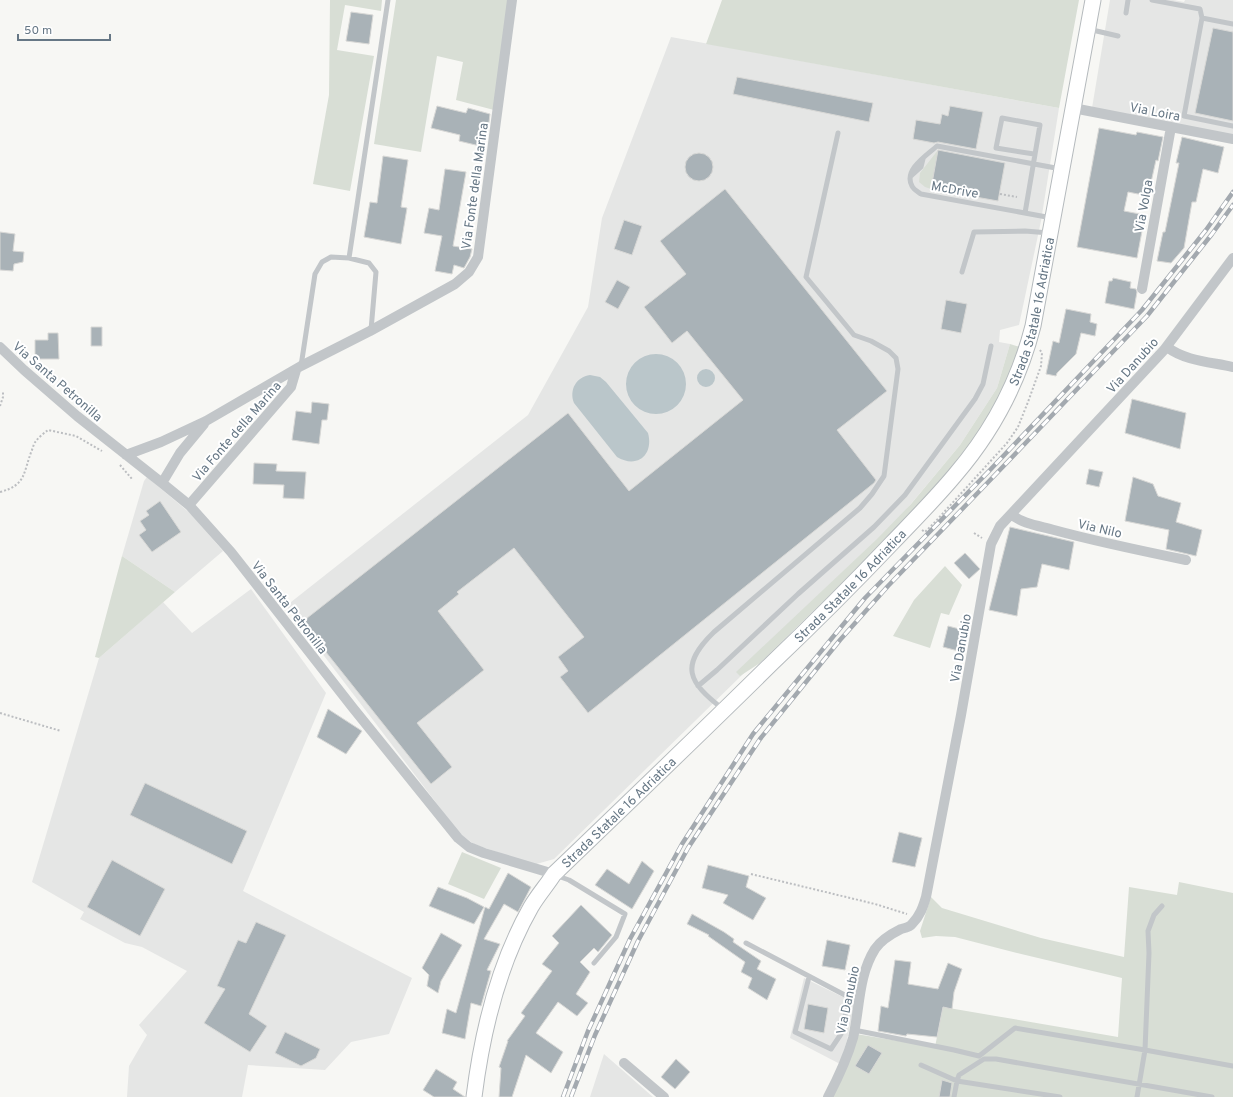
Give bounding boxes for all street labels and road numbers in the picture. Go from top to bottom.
street label: Via Loira [1128,100,1181,126]
street label: Via Fonte della Marina [459,122,493,251]
street label: McDrive [930,179,980,203]
street label: Via Volga [1132,179,1157,234]
street label: Strada Statale 16 Adriatica [1007,236,1059,389]
street label: Via Danubio [1104,335,1163,398]
street label: Via Santa Petronilla [8,339,105,426]
street label: Via Fonte della Marina [190,379,285,486]
street label: Via Nilo [1076,517,1123,543]
street label: Strada Statale 16 Adriatica [792,527,911,647]
street label: Via Santa Petronilla [247,558,330,658]
street label: Via Danubio [948,613,976,684]
street label: Strada Statale 16 Adriatica [559,755,680,872]
street label: Via Danubio [834,965,864,1036]

